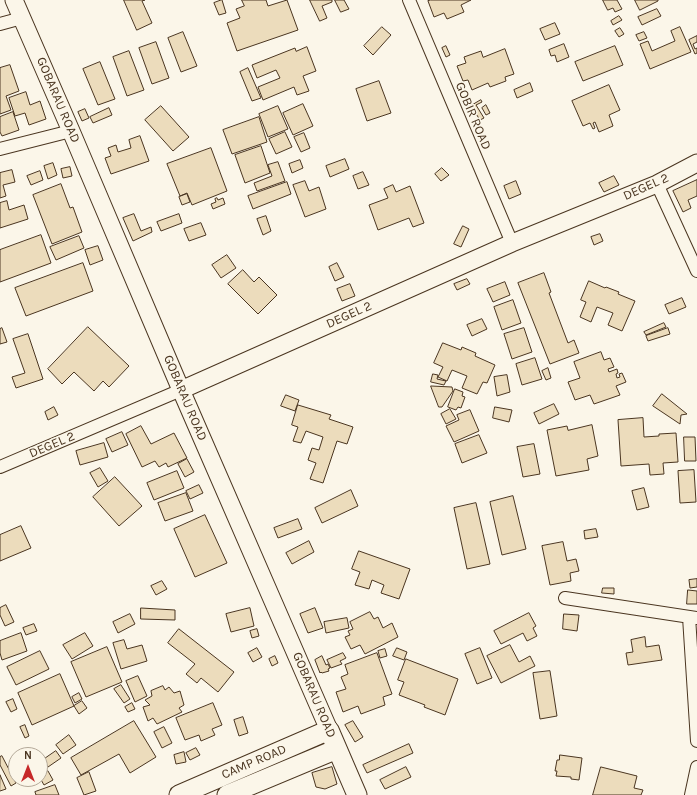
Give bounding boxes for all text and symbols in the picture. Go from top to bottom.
street label: GOBARAU ROAD [33,55,83,145]
street label: GOBIR ROAD [452,80,494,152]
street label: DEGEL 2 [621,170,671,204]
street label: DEGEL 2 [324,298,374,332]
street label: GOBARAU ROAD [160,353,210,443]
street label: DEGEL 2 [27,428,77,462]
street label: GOBARAU ROAD [289,650,339,740]
street label: CAMP ROAD [219,741,289,783]
north arrow [8,747,48,787]
text: N [24,749,32,762]

